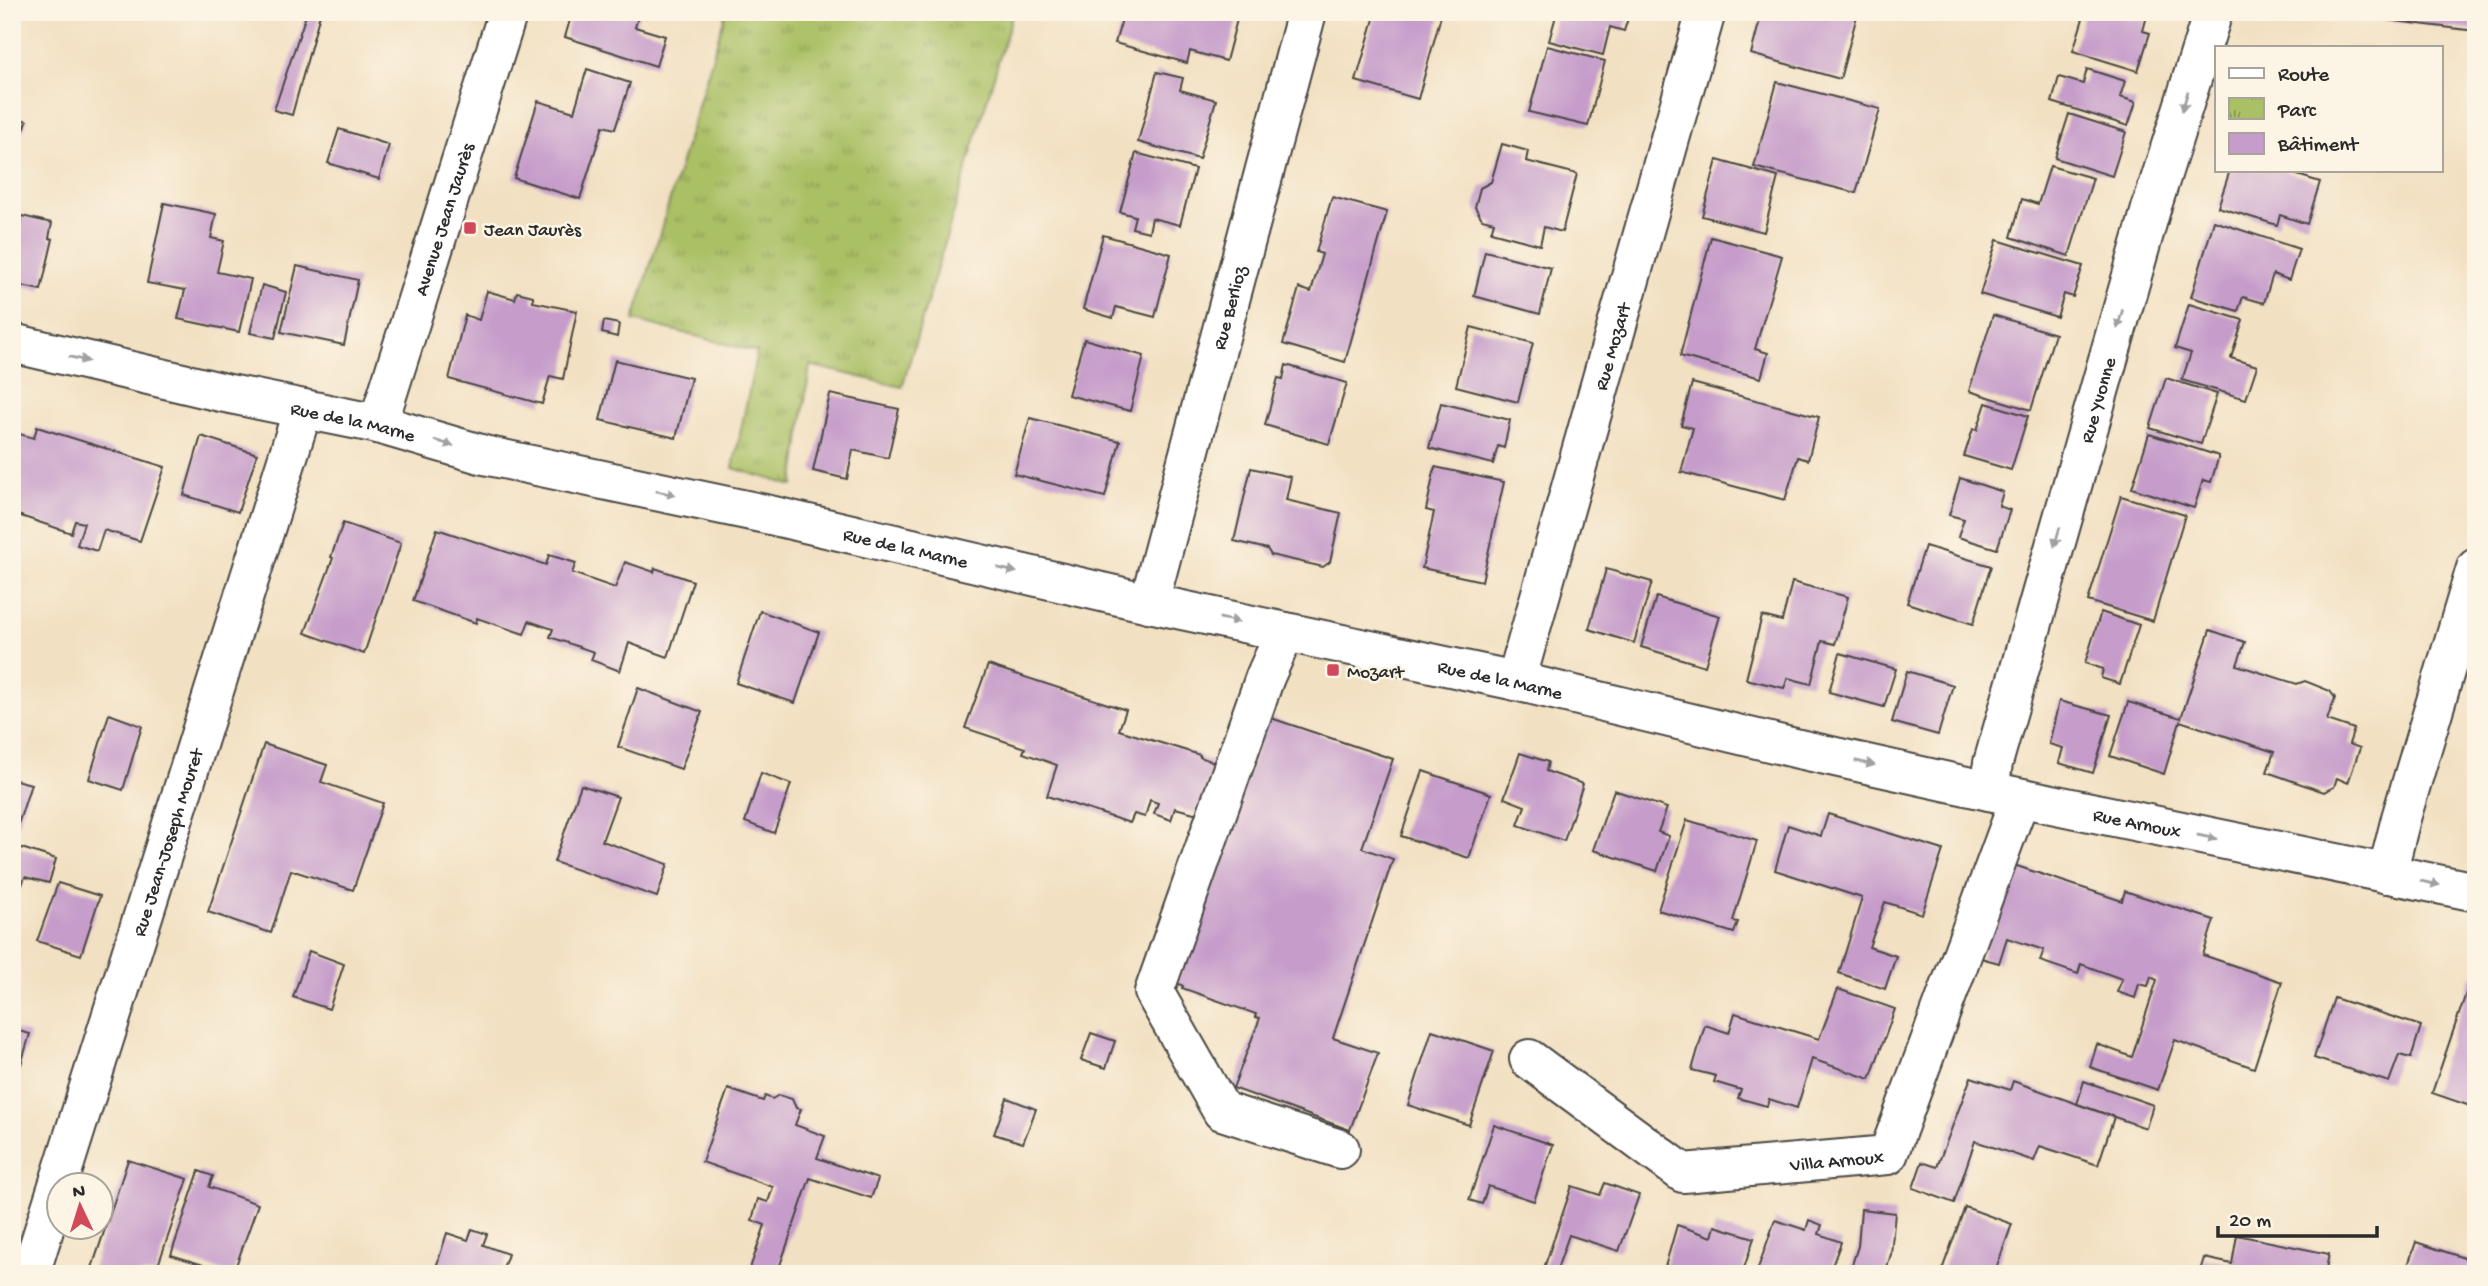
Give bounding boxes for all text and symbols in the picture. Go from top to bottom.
legend [2215,46,2442,172]
text: Route [2278,64,2330,89]
one-way arrow [2179,90,2190,111]
text: Parc [2277,100,2317,125]
text: Bâtiment [2277,134,2360,159]
street label: Avenue Jean Jaurès [411,140,481,299]
marker: Jean Jaurès [462,220,478,236]
place label: Jean Jaurès [484,220,582,243]
street label: Rue Berlioz [1209,263,1254,353]
street label: Rue Mozart [1591,299,1638,393]
one-way arrow [2114,308,2124,329]
one-way arrow [68,353,90,364]
street label: Rue Yvonne [2077,355,2123,446]
street label: Rue de la Marne [288,399,418,449]
one-way arrow [434,439,455,449]
one-way arrow [655,488,677,499]
street label: Rue de la Marne [840,524,970,576]
one-way arrow [2052,527,2062,548]
one-way arrow [996,565,1018,576]
one-way arrow [1218,615,1240,626]
street label: Rue de la Marne [1435,657,1565,707]
marker: Mozart [1325,662,1341,678]
place label: Mozart [1347,662,1406,685]
street label: Rue Jean-Joseph Mouret [129,744,211,940]
one-way arrow [1854,758,1876,769]
street label: Rue Arnoux [2091,805,2183,845]
one-way arrow [2196,831,2218,842]
one-way arrow [2419,877,2441,888]
street label: Villa Arnoux [1788,1147,1885,1179]
north arrow [46,1170,116,1240]
text: N [72,1181,86,1204]
scale bar [2218,1195,2378,1239]
text: 20 m [2229,1210,2271,1235]

